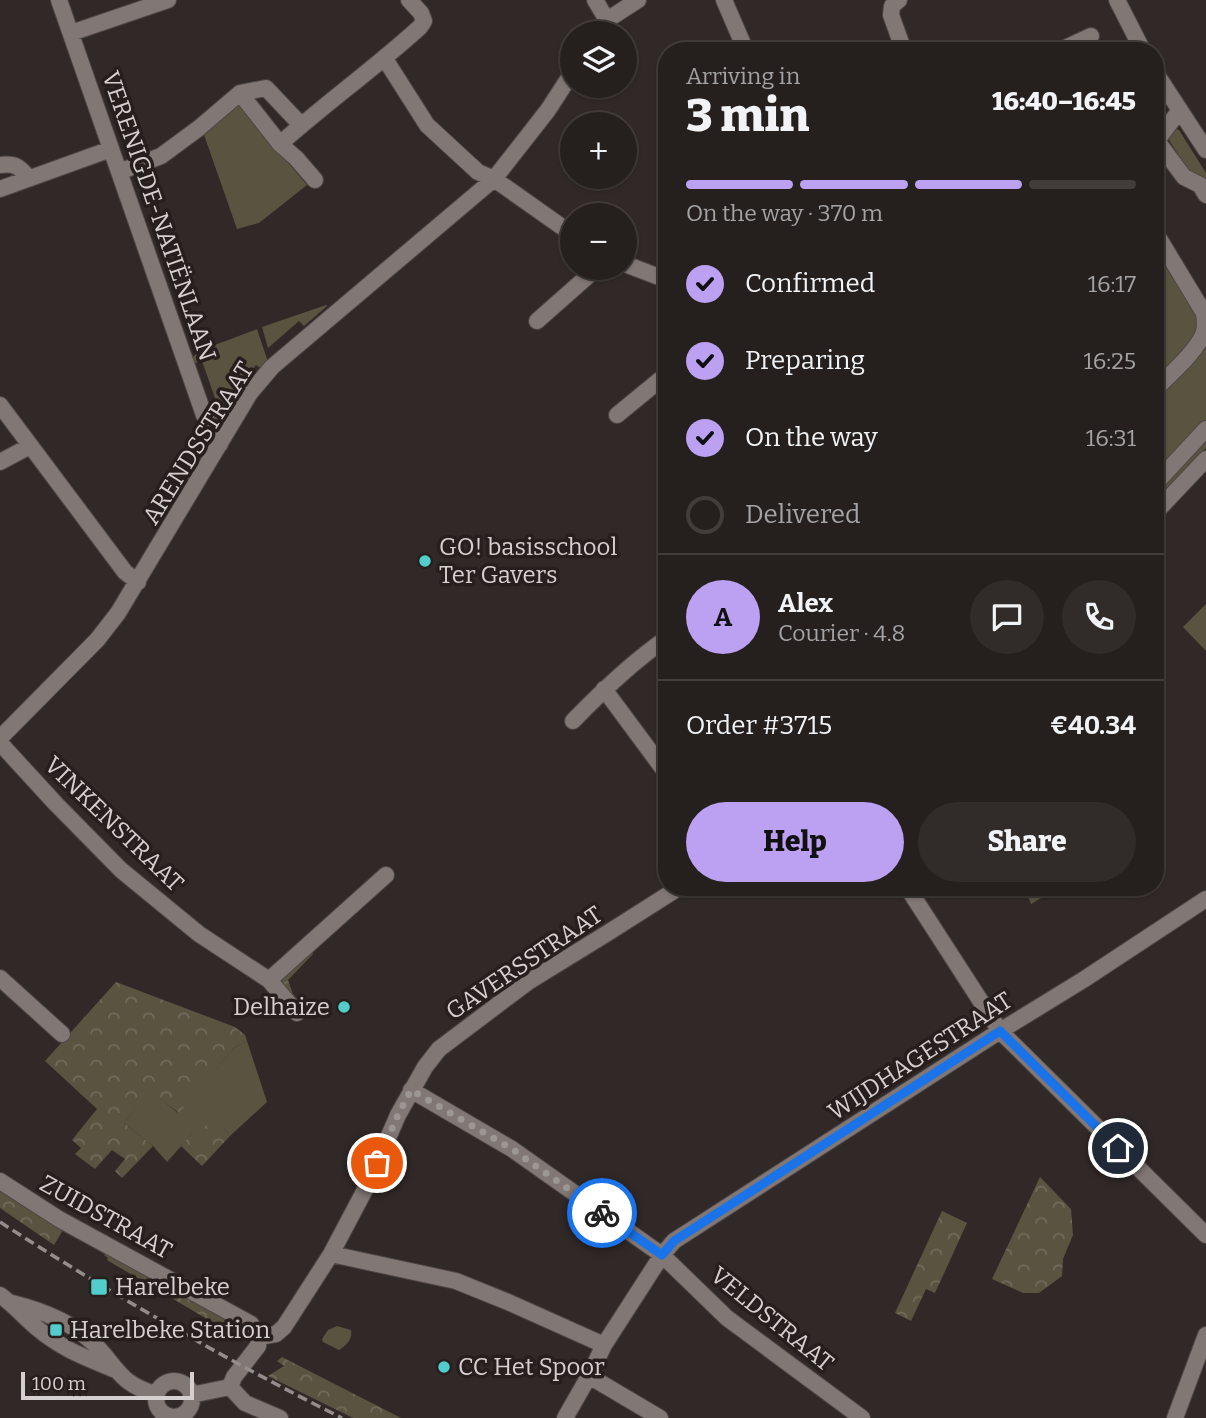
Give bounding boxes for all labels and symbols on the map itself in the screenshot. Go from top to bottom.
street label: VERENIGDE-NATIËNLAAN [96,68,222,364]
street label: ARENDSSTRAAT [137,357,259,529]
place label: GO! basisschool Ter Gavers [439,533,617,589]
marker: GO! basisschool Ter Gavers [417,553,433,569]
street label: VINKENSTRAAT [39,751,189,897]
street label: GAVERSSTRAAT [441,900,607,1026]
street label: WIJDHAGESTRAAT [823,986,1017,1126]
place label: Delhaize [233,993,330,1021]
marker: Delhaize [336,999,352,1015]
pin [1088,1118,1148,1178]
pin [347,1133,407,1193]
street label: ZUIDSTRAAT [35,1169,177,1265]
courier [567,1178,637,1248]
street label: VELDSTRAAT [705,1261,839,1377]
place label: Harelbeke [115,1273,230,1301]
marker: Harelbeke [89,1277,109,1297]
place label: Harelbeke Station [70,1316,270,1344]
marker: Harelbeke Station [48,1322,64,1338]
place label: CC Het Spoor [458,1353,605,1381]
marker: CC Het Spoor [436,1359,452,1375]
scale bar [21,1369,194,1401]

